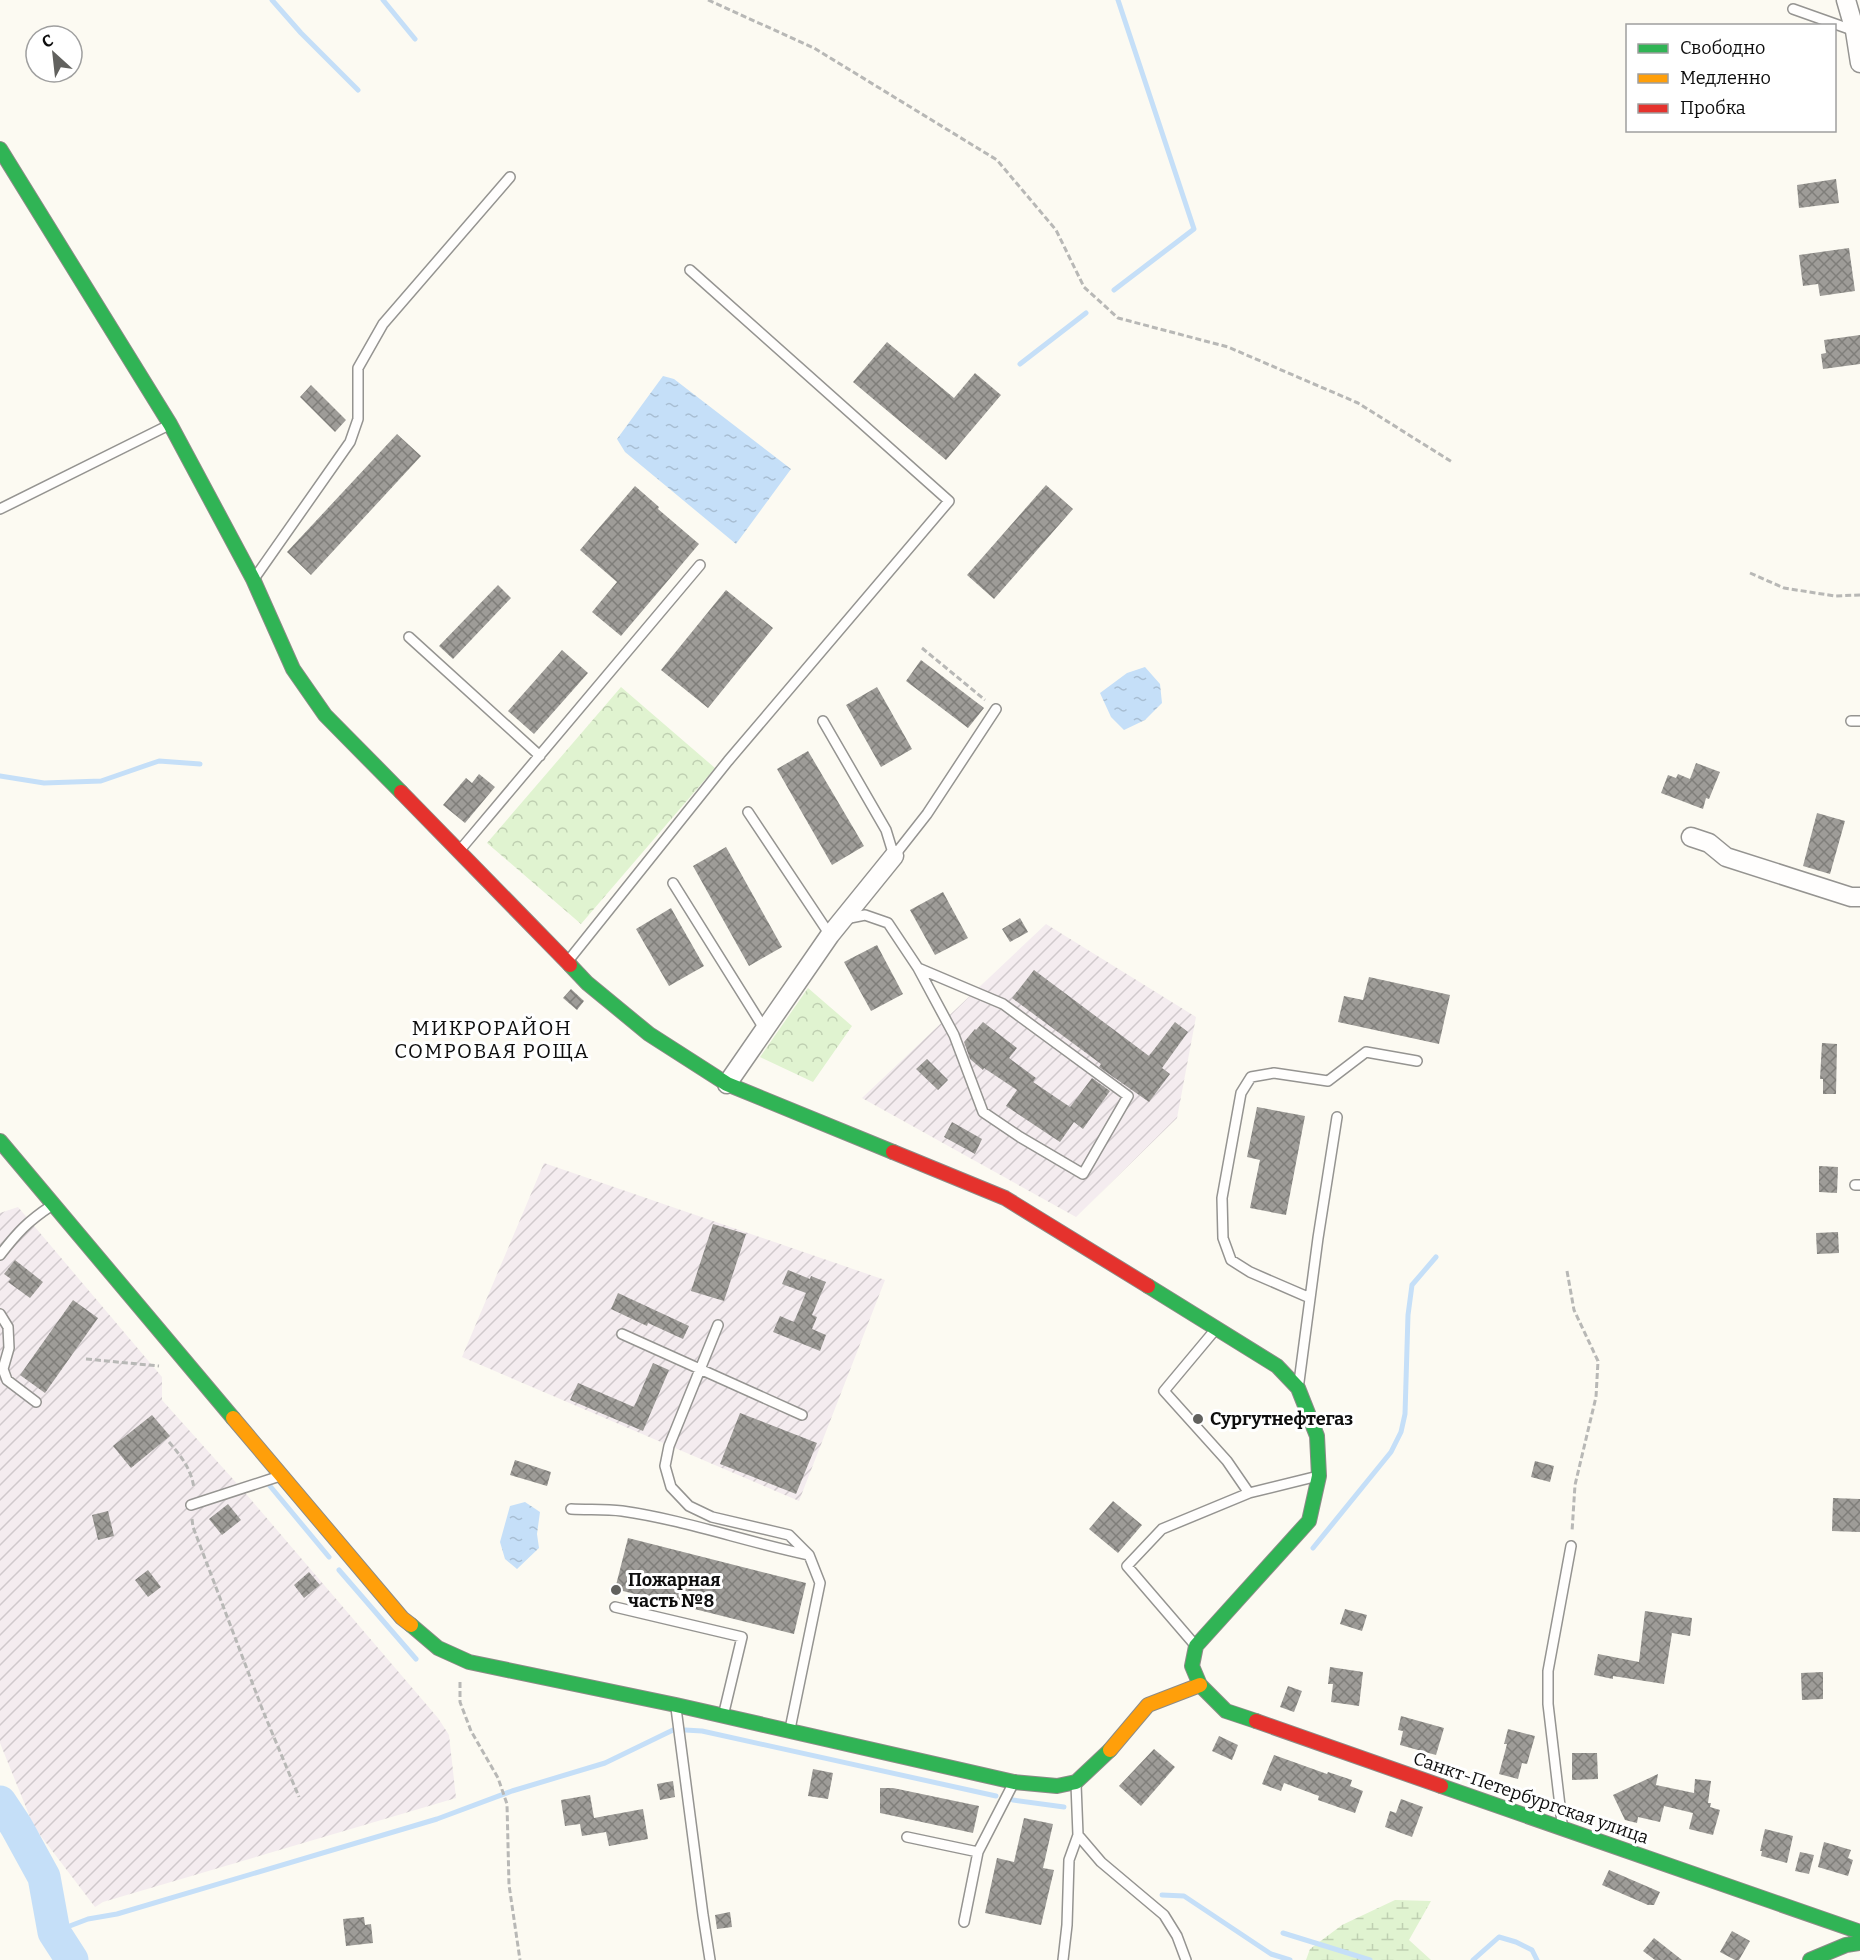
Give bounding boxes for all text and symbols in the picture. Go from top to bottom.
north arrow [24,24,84,84]
legend [1626,24,1836,132]
text: С [39,30,56,52]
text: Свободно [1680,37,1765,59]
text: Медленно [1680,67,1771,89]
text: Пробка [1680,97,1746,119]
district label: МИКРОРАЙОН СОМРОВАЯ РОЩА [394,1016,590,1063]
place label: Сургутнефтегаз [1210,1408,1353,1430]
marker: Сургутнефтегаз [1191,1412,1205,1426]
place label: Пожарная часть №8 [628,1569,721,1612]
marker: Пожарная часть №8 [609,1583,623,1597]
street label: Санкт-Петербургская улица [1410,1747,1652,1849]

